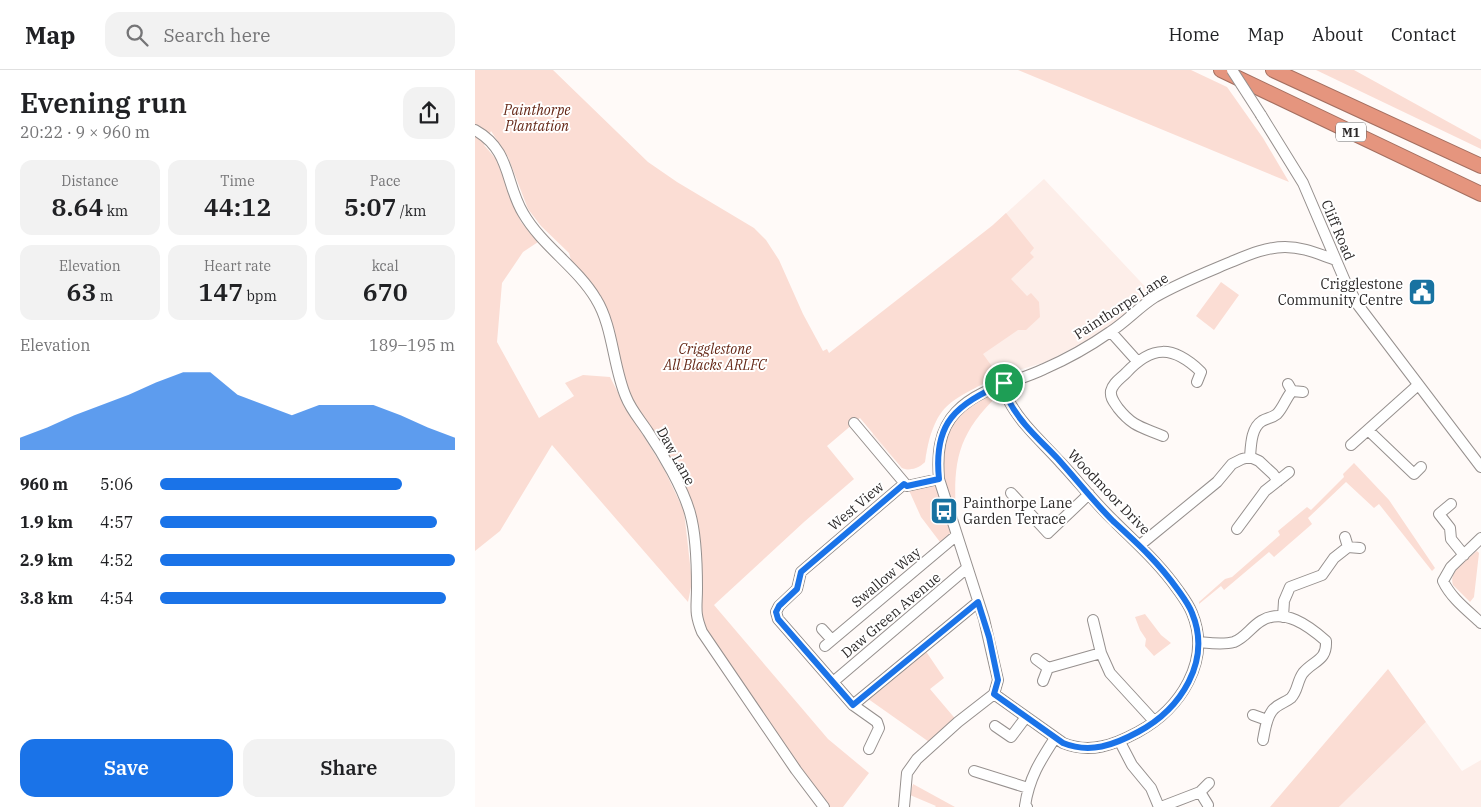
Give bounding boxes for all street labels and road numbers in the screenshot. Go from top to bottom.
road number: M1 [1336,122,1366,142]
street label: Cliff Road [1317,197,1359,263]
street label: Painthorpe Lane [1070,269,1172,343]
street label: Daw Lane [653,424,699,488]
street label: Woodmoor Drive [1064,446,1154,538]
street label: West View [824,477,888,534]
street label: Swallow Way [848,543,925,611]
street label: Daw Green Avenue [838,568,944,662]

